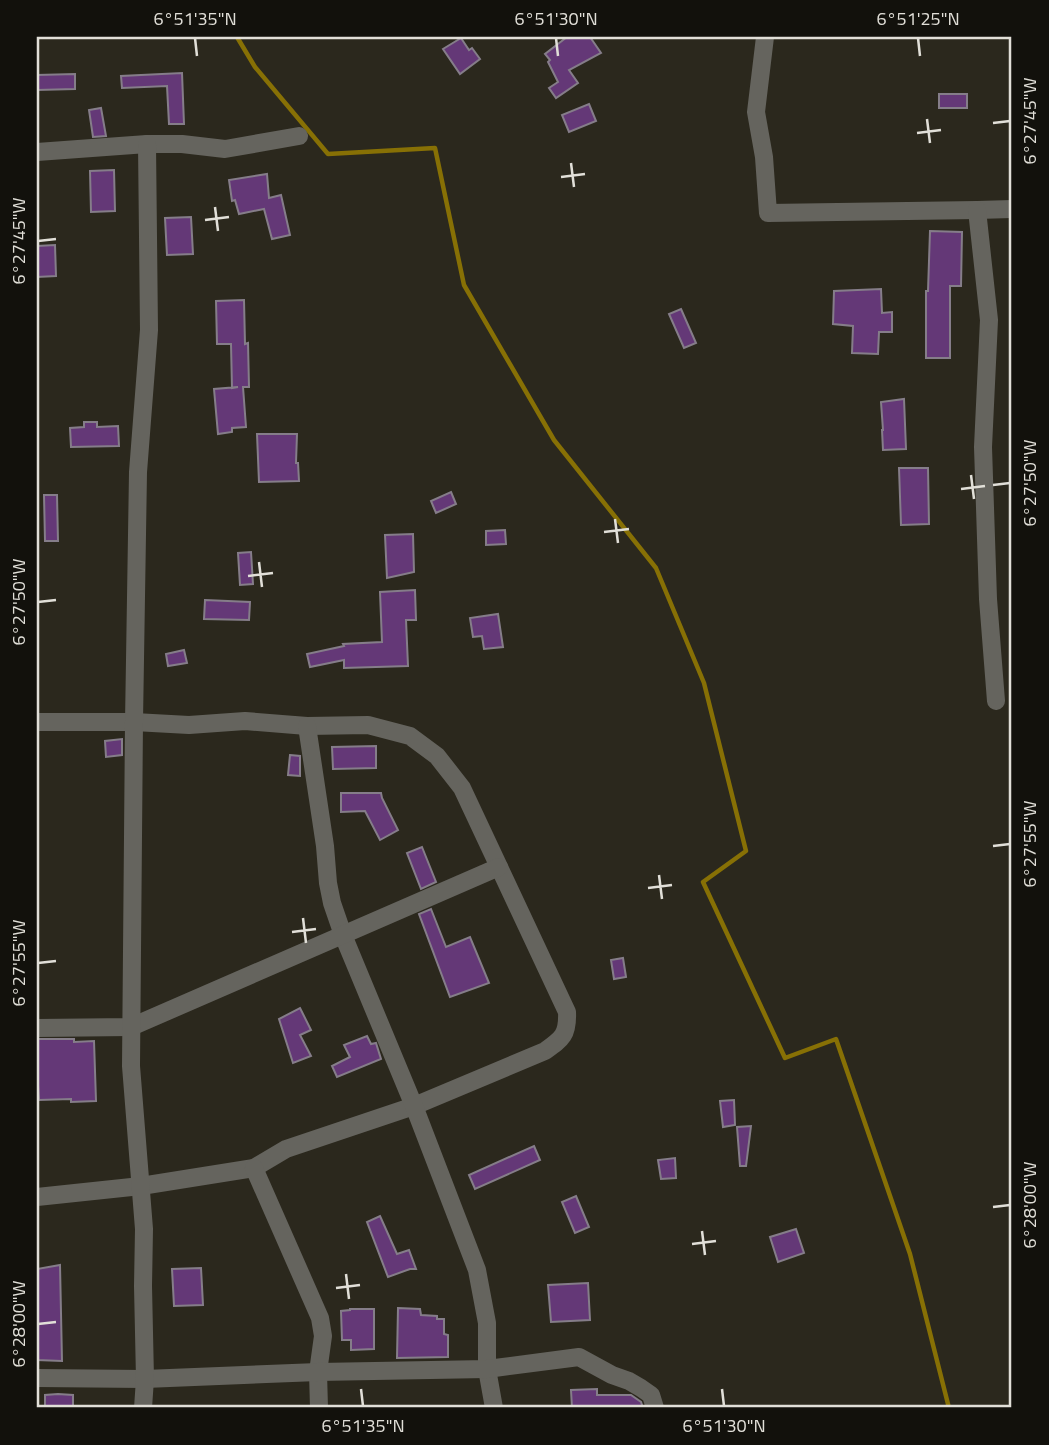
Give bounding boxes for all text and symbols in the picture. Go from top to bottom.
text: 6°51'35"N [153,5,237,32]
text: 6°51'30"N [514,5,598,32]
text: 6°51'25"N [876,5,960,32]
text: 6°27'45"W [1016,78,1043,164]
text: 6°27'45"W [5,198,32,284]
text: 6°27'50"W [1016,440,1043,526]
text: 6°27'50"W [5,559,32,645]
text: 6°27'55"W [1016,801,1043,887]
text: 6°27'55"W [5,920,32,1006]
text: 6°28'00"W [1016,1162,1043,1248]
text: 6°28'00"W [5,1281,32,1367]
text: 6°51'35"N [321,1412,405,1439]
text: 6°51'30"N [682,1412,766,1439]

